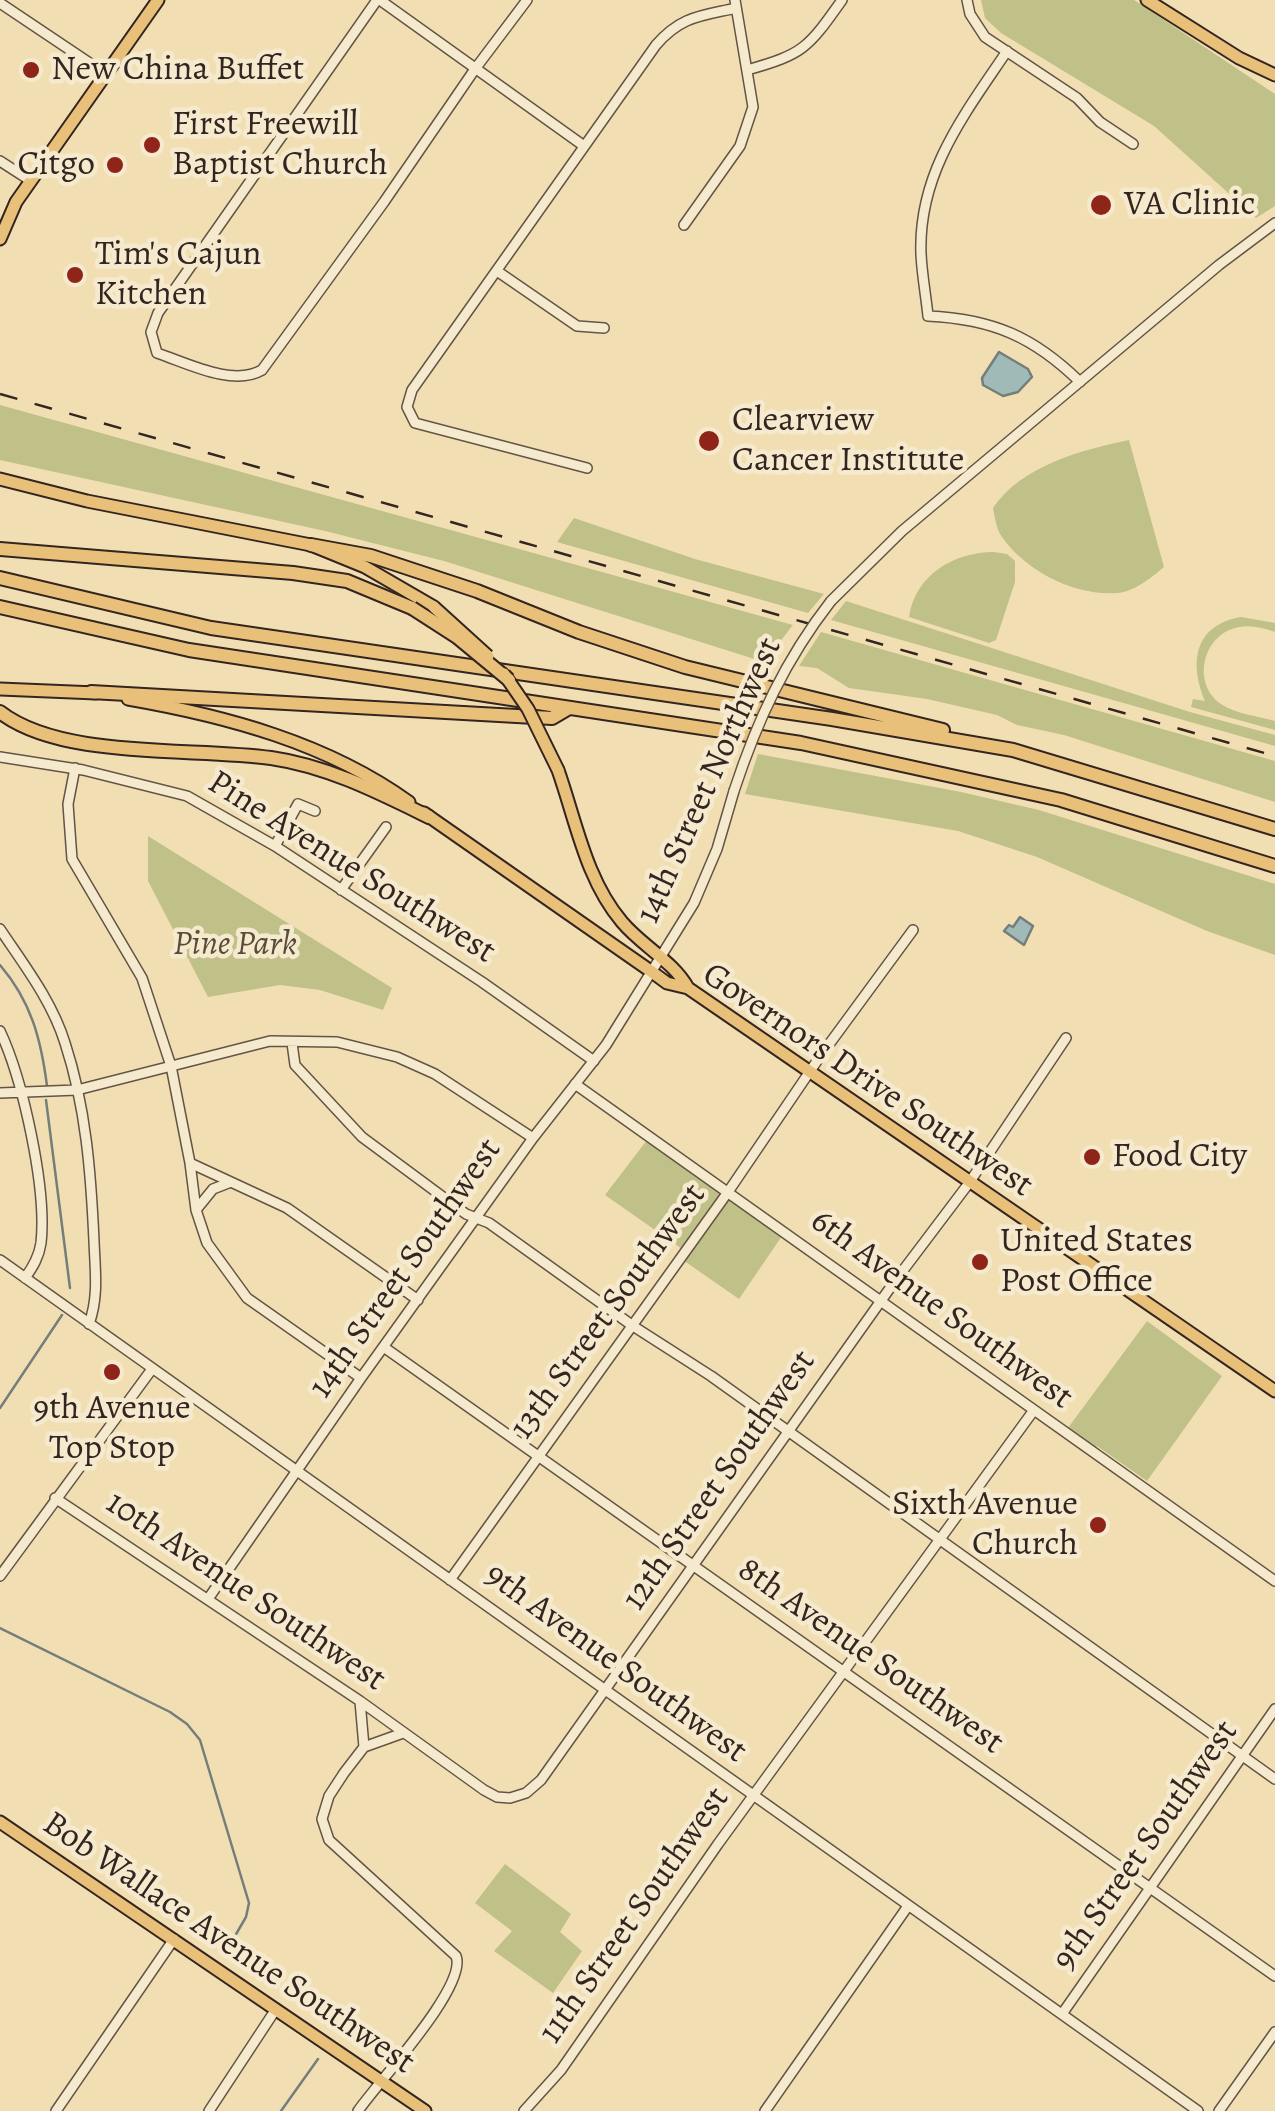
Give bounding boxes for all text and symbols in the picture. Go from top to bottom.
place label: New China Buffet [51,49,304,91]
marker: New China Buffet [20,59,42,81]
place label: First Freewill Baptist Church [172,104,388,186]
marker: First Freewill Baptist Church [141,134,163,156]
place label: Citgo [17,144,95,186]
marker: Citgo [104,154,126,176]
place label: VA Clinic [1124,184,1255,226]
marker: VA Clinic [1088,192,1114,218]
place label: Tim's Cajun Kitchen [95,234,261,316]
marker: Tim's Cajun Kitchen [64,264,86,286]
place label: Clearview Cancer Institute [732,400,964,482]
marker: Clearview Cancer Institute [696,428,722,454]
street label: 14th Street Northwest [628,632,792,930]
street label: Pine Avenue Southwest [200,763,502,973]
park label: Pine Park [173,924,297,966]
street label: Governors Drive Southwest [694,955,1040,1207]
street label: 14th Street Southwest [301,1131,511,1407]
place label: Food City [1112,1136,1247,1178]
marker: Food City [1081,1146,1103,1168]
street label: 13th Street Southwest [502,1176,716,1448]
street label: 6th Avenue Southwest [802,1201,1080,1419]
place label: United States Post Office [1000,1221,1193,1303]
marker: United States Post Office [969,1251,991,1273]
street label: 12th Street Southwest [614,1343,826,1619]
marker: 9th Avenue Top Stop [101,1361,123,1383]
place label: 9th Avenue Top Stop [33,1388,191,1470]
street label: 10th Avenue Southwest [97,1483,393,1701]
place label: Sixth Avenue Church [892,1484,1078,1566]
marker: Sixth Avenue Church [1087,1514,1109,1536]
street label: 8th Avenue Southwest [729,1550,1011,1764]
street label: 9th Avenue Southwest [476,1555,754,1773]
street label: 9th Street Southwest [1044,1713,1248,1979]
street label: 11th Street Southwest [531,1780,739,2052]
street label: Bob Wallace Avenue Southwest [34,1804,422,2084]

